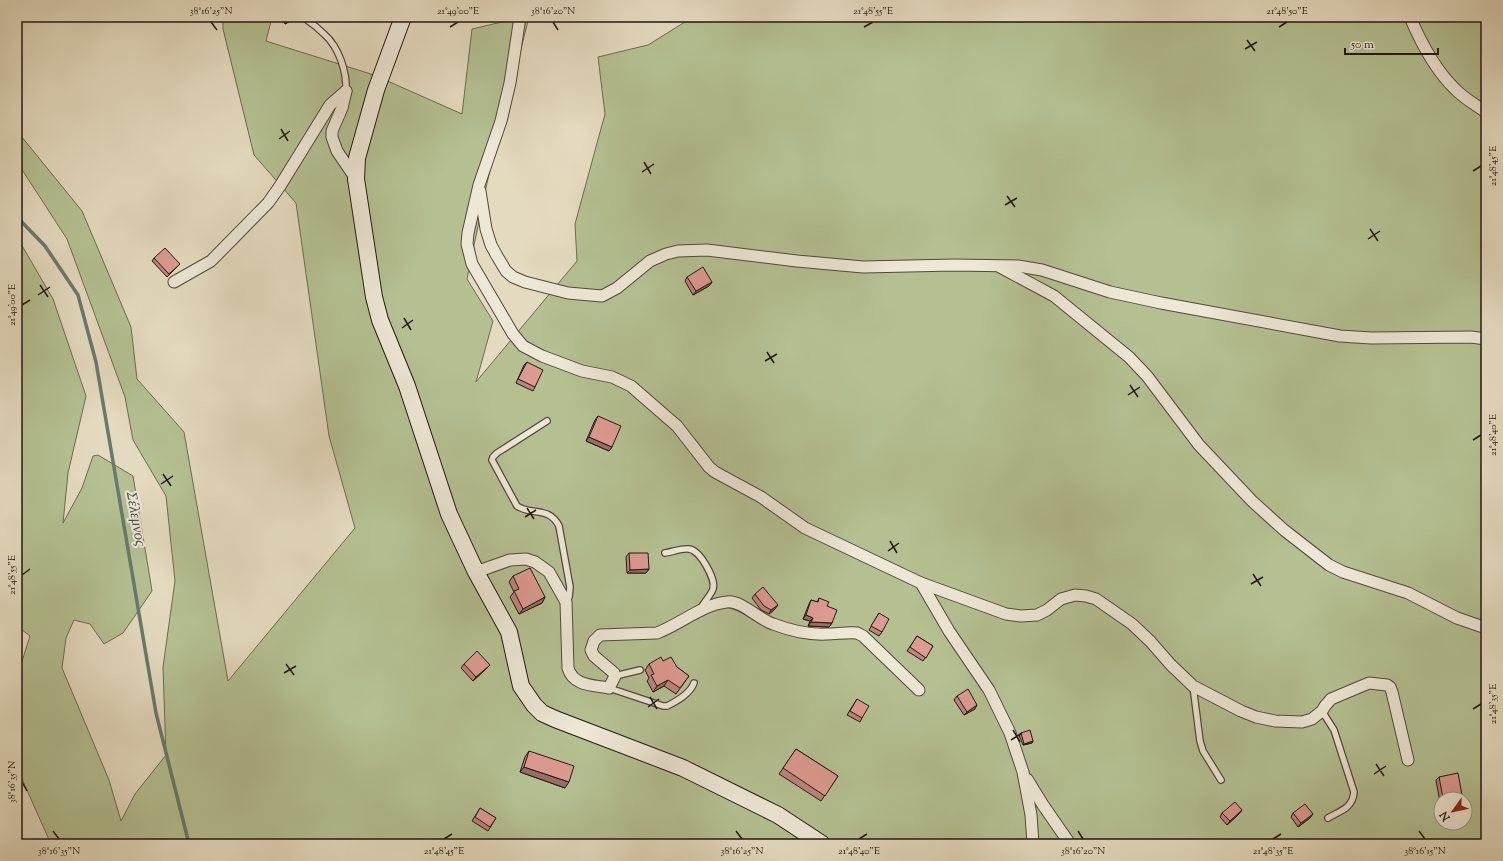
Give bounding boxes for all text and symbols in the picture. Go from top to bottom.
text: 38°16'25"N [190,4,232,19]
text: 21°49'00"E [437,4,479,19]
text: 38°16'20"N [531,4,575,19]
text: 21°48'55"E [853,4,893,19]
text: 21°48'50"E [1266,4,1308,19]
scale bar [1345,30,1438,56]
text: 50 m [1350,36,1374,54]
text: 21°48'45"E [1486,146,1501,186]
text: 21°49'00"E [5,284,20,326]
text: 21°48'40"E [1486,414,1501,456]
water label: Σέλεμνος [120,489,150,549]
text: 21°48'55"E [5,555,20,595]
text: 21°48'35"E [1486,684,1501,724]
text: 38°16'35"N [5,761,20,803]
north arrow [1433,791,1473,831]
text: N [1436,808,1455,825]
text: 38°16'35"N [38,844,80,859]
text: 21°48'45"E [424,844,464,859]
text: 38°16'25"N [721,844,763,859]
text: 21°48'40"E [838,844,880,859]
text: 38°16'20"N [1061,844,1105,859]
text: 21°48'35"E [1253,844,1293,859]
text: 38°16'15"N [1404,844,1446,859]

